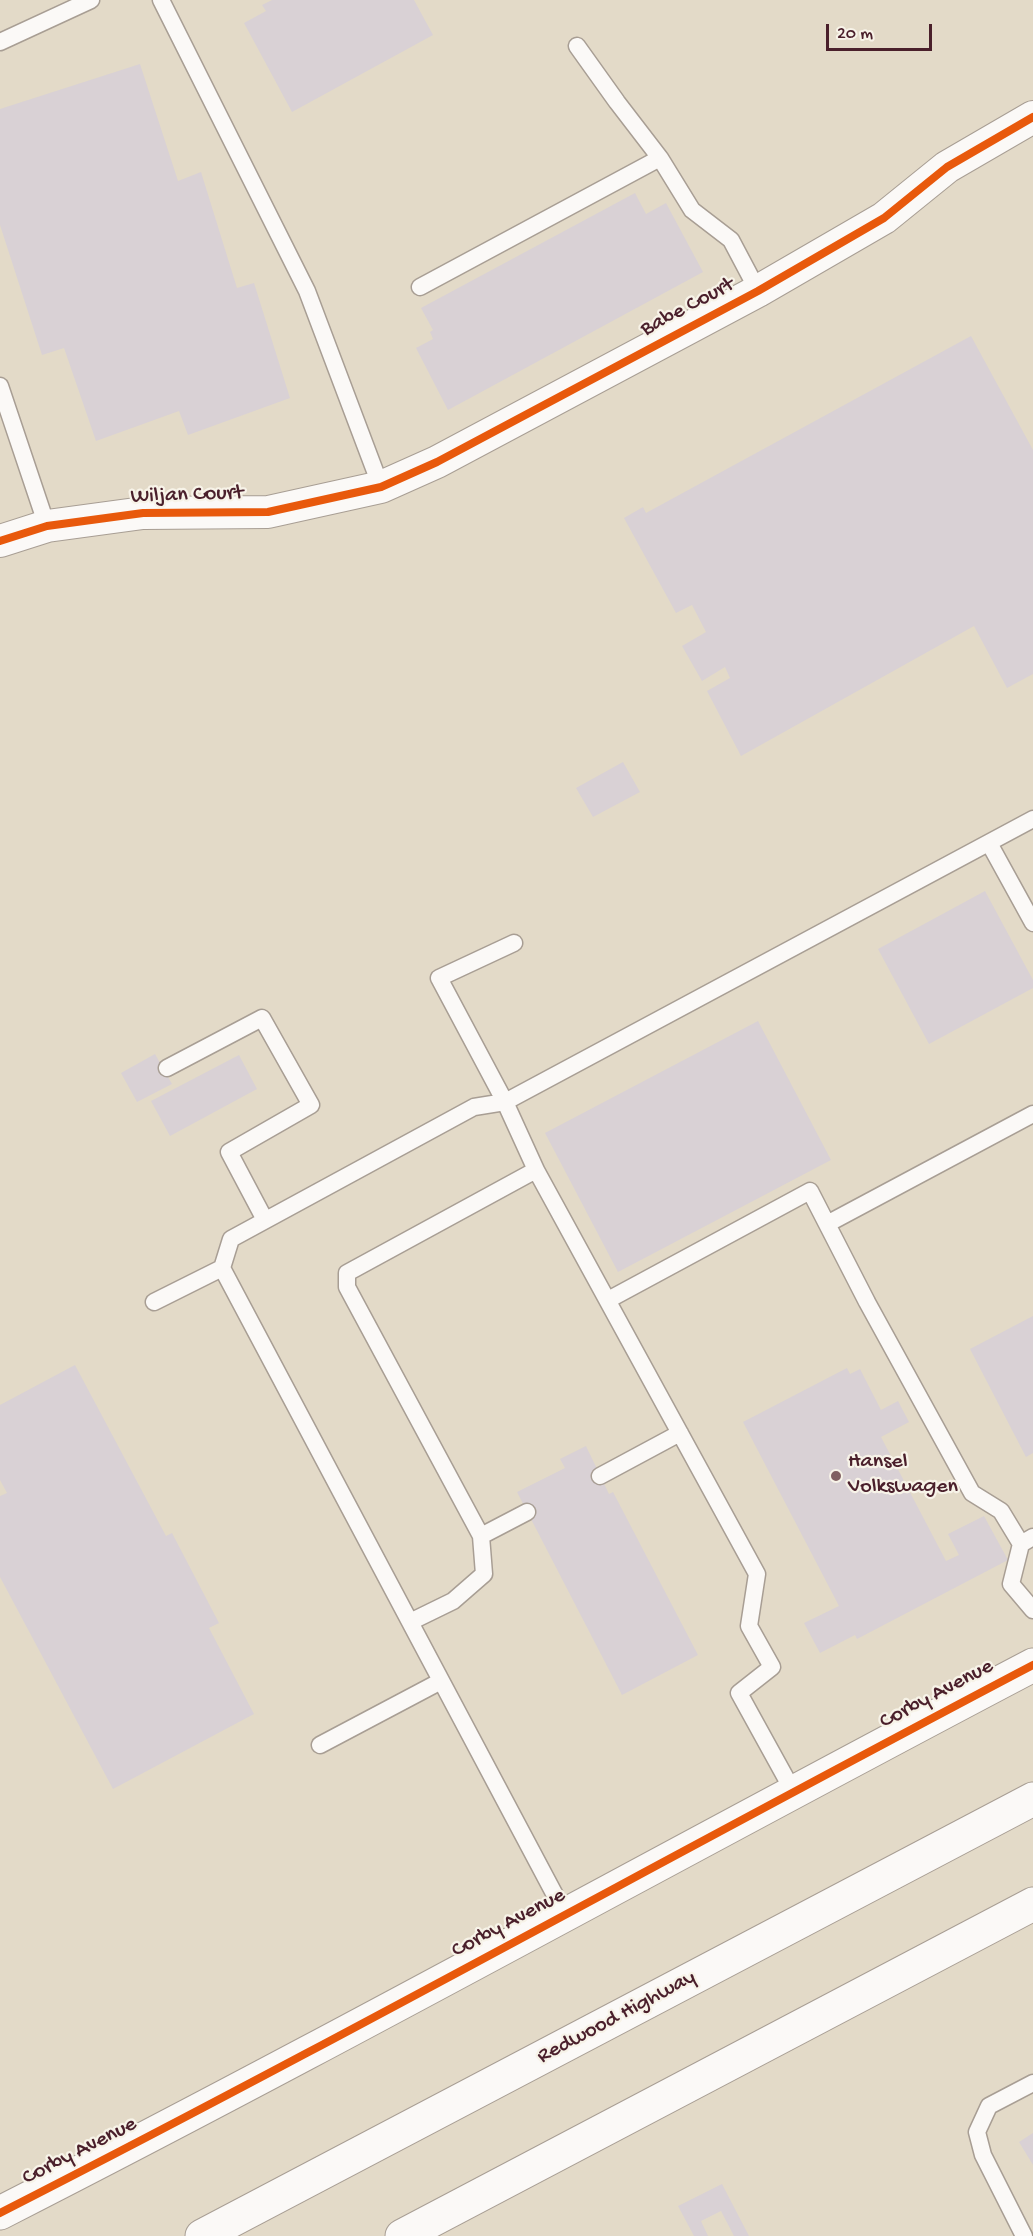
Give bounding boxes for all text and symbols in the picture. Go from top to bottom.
scale bar [829,12,936,50]
text: 20 m [837,24,873,45]
street label: Babe Court [637,272,739,344]
street label: Wiljan Court [130,481,244,511]
place label: Hansel Volkswagen [848,1450,958,1502]
marker: Hansel Volkswagen [829,1469,843,1483]
street label: Corby Avenue [876,1654,998,1736]
street label: Corby Avenue [448,1883,570,1965]
street label: Redwood Highway [533,1965,701,2071]
street label: Corby Avenue [18,2112,142,2192]

